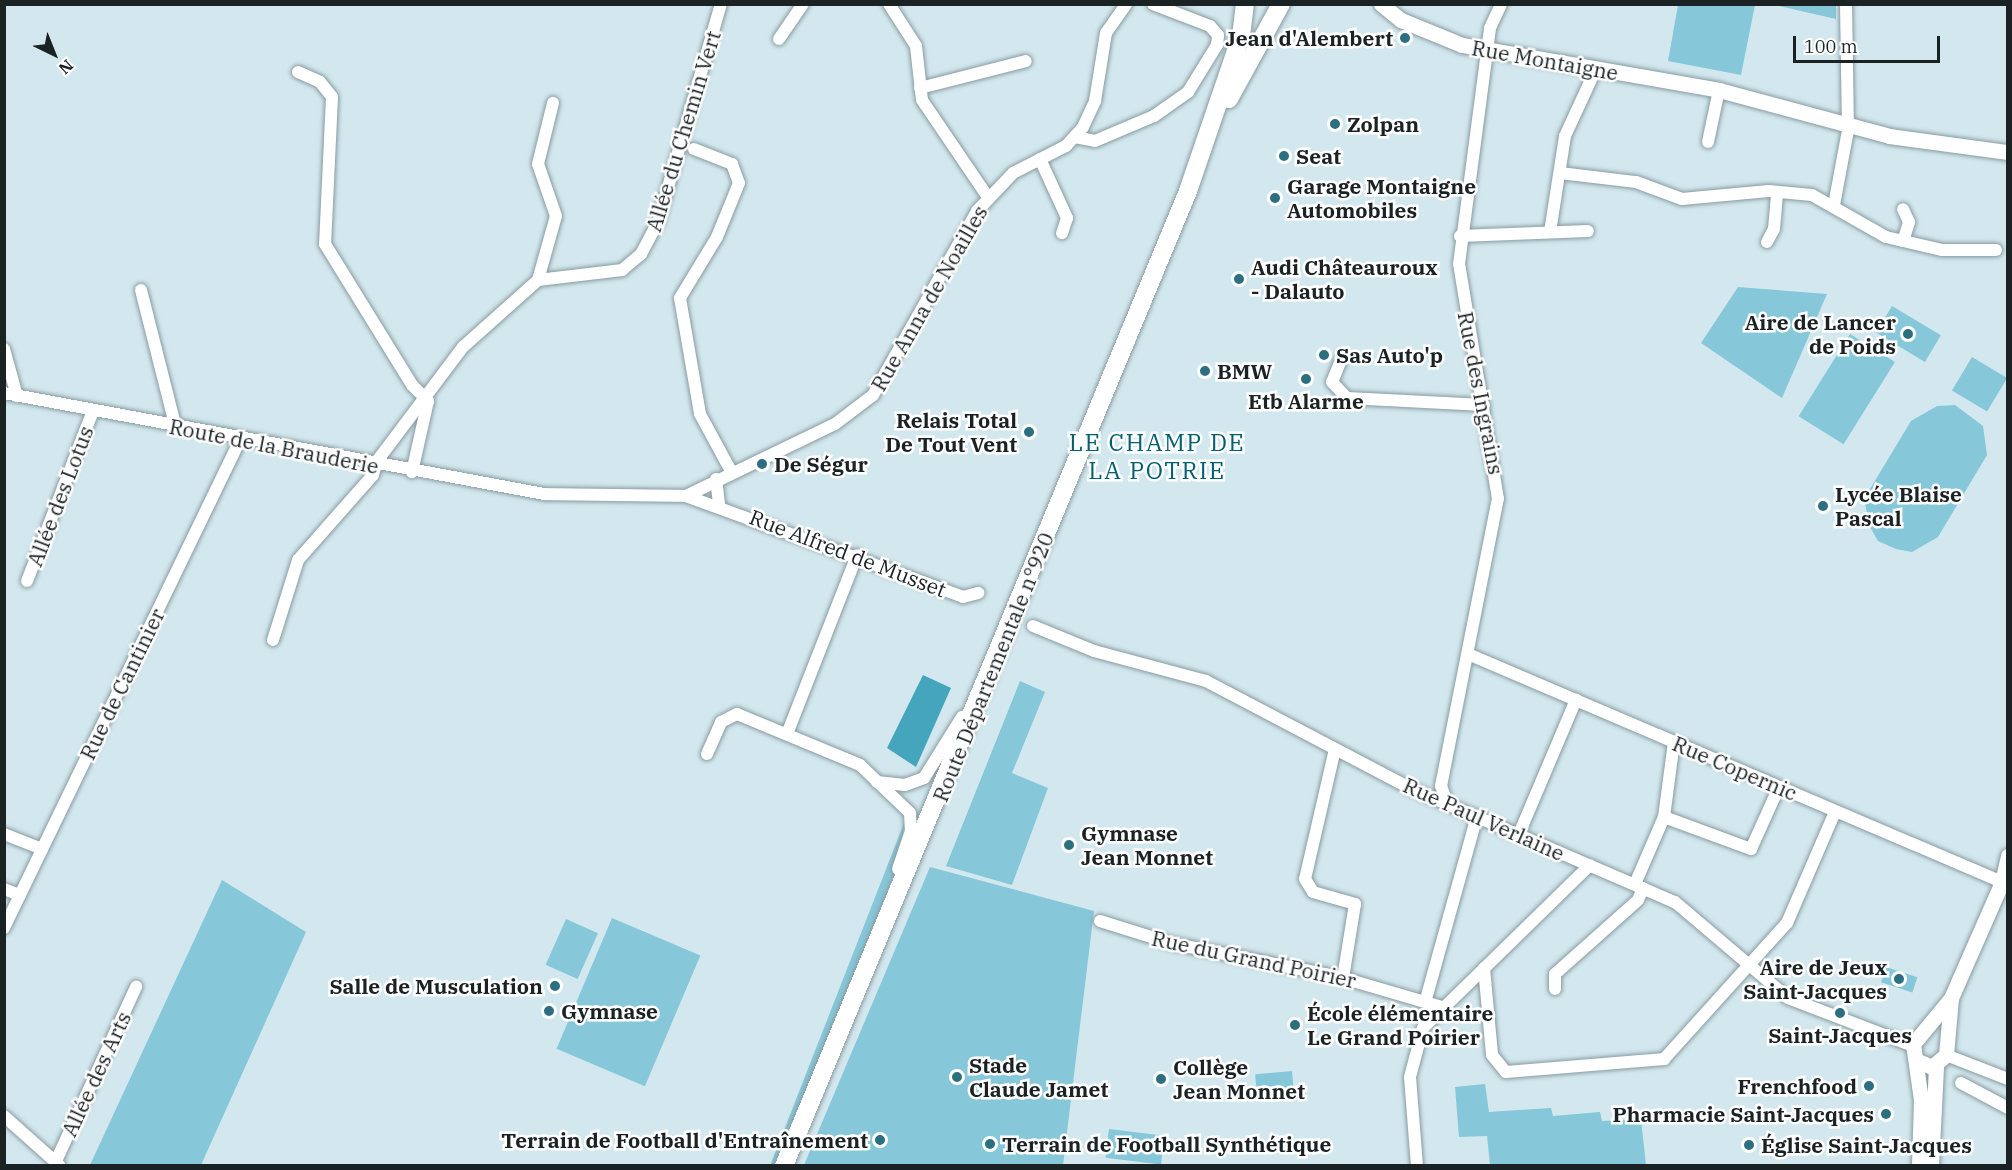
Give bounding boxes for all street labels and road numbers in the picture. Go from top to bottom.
street label: Allée du Chemin Vert [640,28,726,234]
street label: Rue Montaigne [1470,35,1620,85]
street label: Rue Anna de Noailles [866,201,992,395]
street label: Rue des Ingrains [1453,309,1509,477]
street label: Route de la Brauderie [167,413,381,479]
street label: Allée des Lotus [22,422,98,570]
street label: Rue Alfred de Musset [746,504,950,602]
street label: Route Départementale n°920 [927,529,1059,805]
street label: Rue de Cantinier [75,604,169,764]
street label: Rue Copernic [1669,730,1801,806]
street label: Rue Paul Verlaine [1399,772,1569,866]
street label: Rue du Grand Poirier [1149,925,1359,993]
street label: Allée des Arts [56,1008,136,1140]

